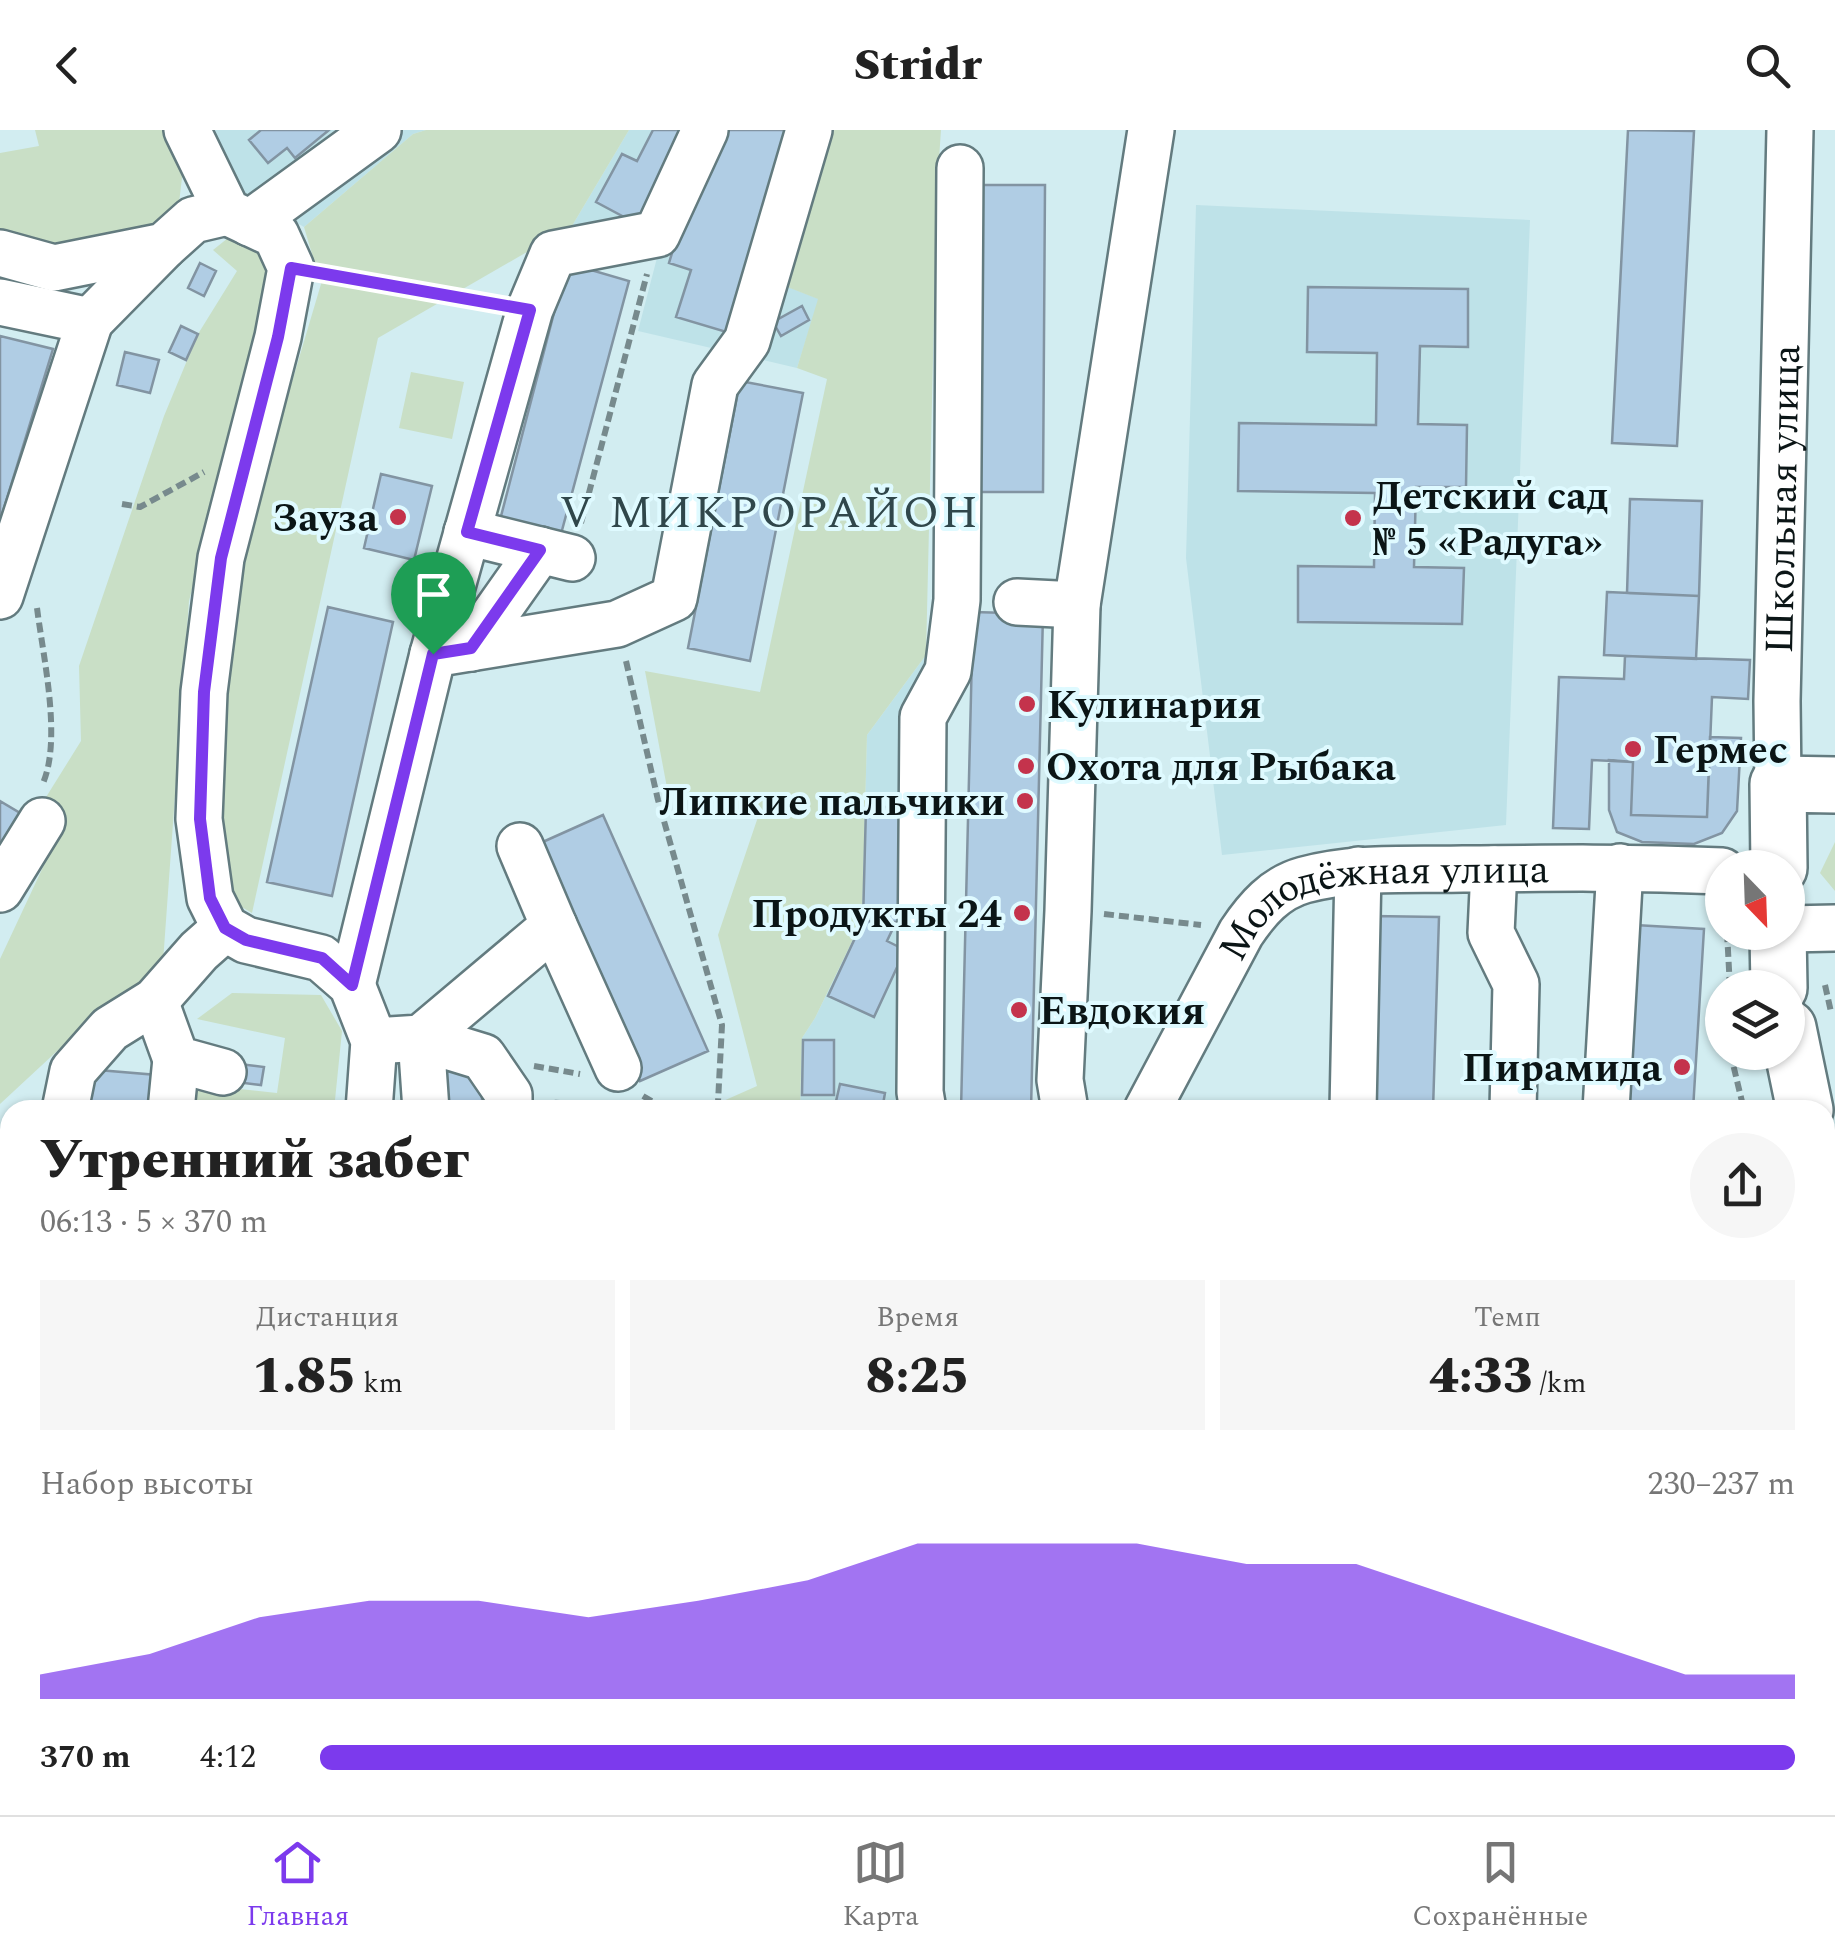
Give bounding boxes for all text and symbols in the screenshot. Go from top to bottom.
text: Stridr [854,31,981,100]
icon: back [40,38,95,93]
icon: search [1740,38,1795,93]
street label: Школьная улица [1750,343,1818,655]
place label: Детский сад № 5 «Радуга» [1373,467,1609,574]
district label: V МИКРОРАЙОН [560,479,980,548]
place label: Зауза [272,489,378,550]
marker: Зауза [387,506,409,528]
marker: Детский сад № 5 «Радуга» [1342,507,1364,529]
pin [391,552,476,655]
icon: arrive [406,567,461,622]
place label: Кулинария [1047,676,1261,737]
marker: Кулинария [1016,693,1038,715]
place label: Гермес [1653,721,1788,782]
place label: Охота для Рыбака [1046,738,1396,799]
marker: Гермес [1622,738,1644,760]
marker: Охота для Рыбака [1015,755,1037,777]
place label: Липкие пальчики [659,773,1005,834]
marker: Липкие пальчики [1014,790,1036,812]
street label: Молодёжная улица [1204,840,1550,972]
north arrow [1705,850,1805,950]
map controls [1705,850,1805,1070]
place label: Продукты 24 [752,885,1002,946]
marker: Продукты 24 [1011,902,1033,924]
button: layers [1705,970,1805,1070]
place label: Евдокия [1039,982,1205,1043]
marker: Евдокия [1008,999,1030,1021]
place label: Пирамида [1462,1039,1662,1100]
marker: Пирамида [1671,1056,1693,1078]
text: Утренний забег [40,1119,469,1202]
button: share [1690,1133,1795,1238]
text: 06:13 · 5 × 370 m [40,1198,268,1247]
text: Дистанция [256,1296,399,1339]
text: Время [876,1296,959,1339]
text: Темп [1474,1296,1541,1339]
text: 1.85 [252,1339,356,1415]
text: 8:25 [866,1339,970,1415]
text: 4:33 [1429,1339,1533,1415]
text: km [356,1362,403,1405]
text: /km [1533,1362,1586,1405]
text: Набор высоты [40,1460,254,1509]
text: 230–237 m [1647,1460,1795,1509]
text: 370 m [40,1733,131,1782]
text: 4:12 [200,1733,256,1782]
tab: Главная [247,1835,349,1938]
tab: Карта [842,1835,919,1938]
tab: Сохранённые [1412,1835,1588,1938]

